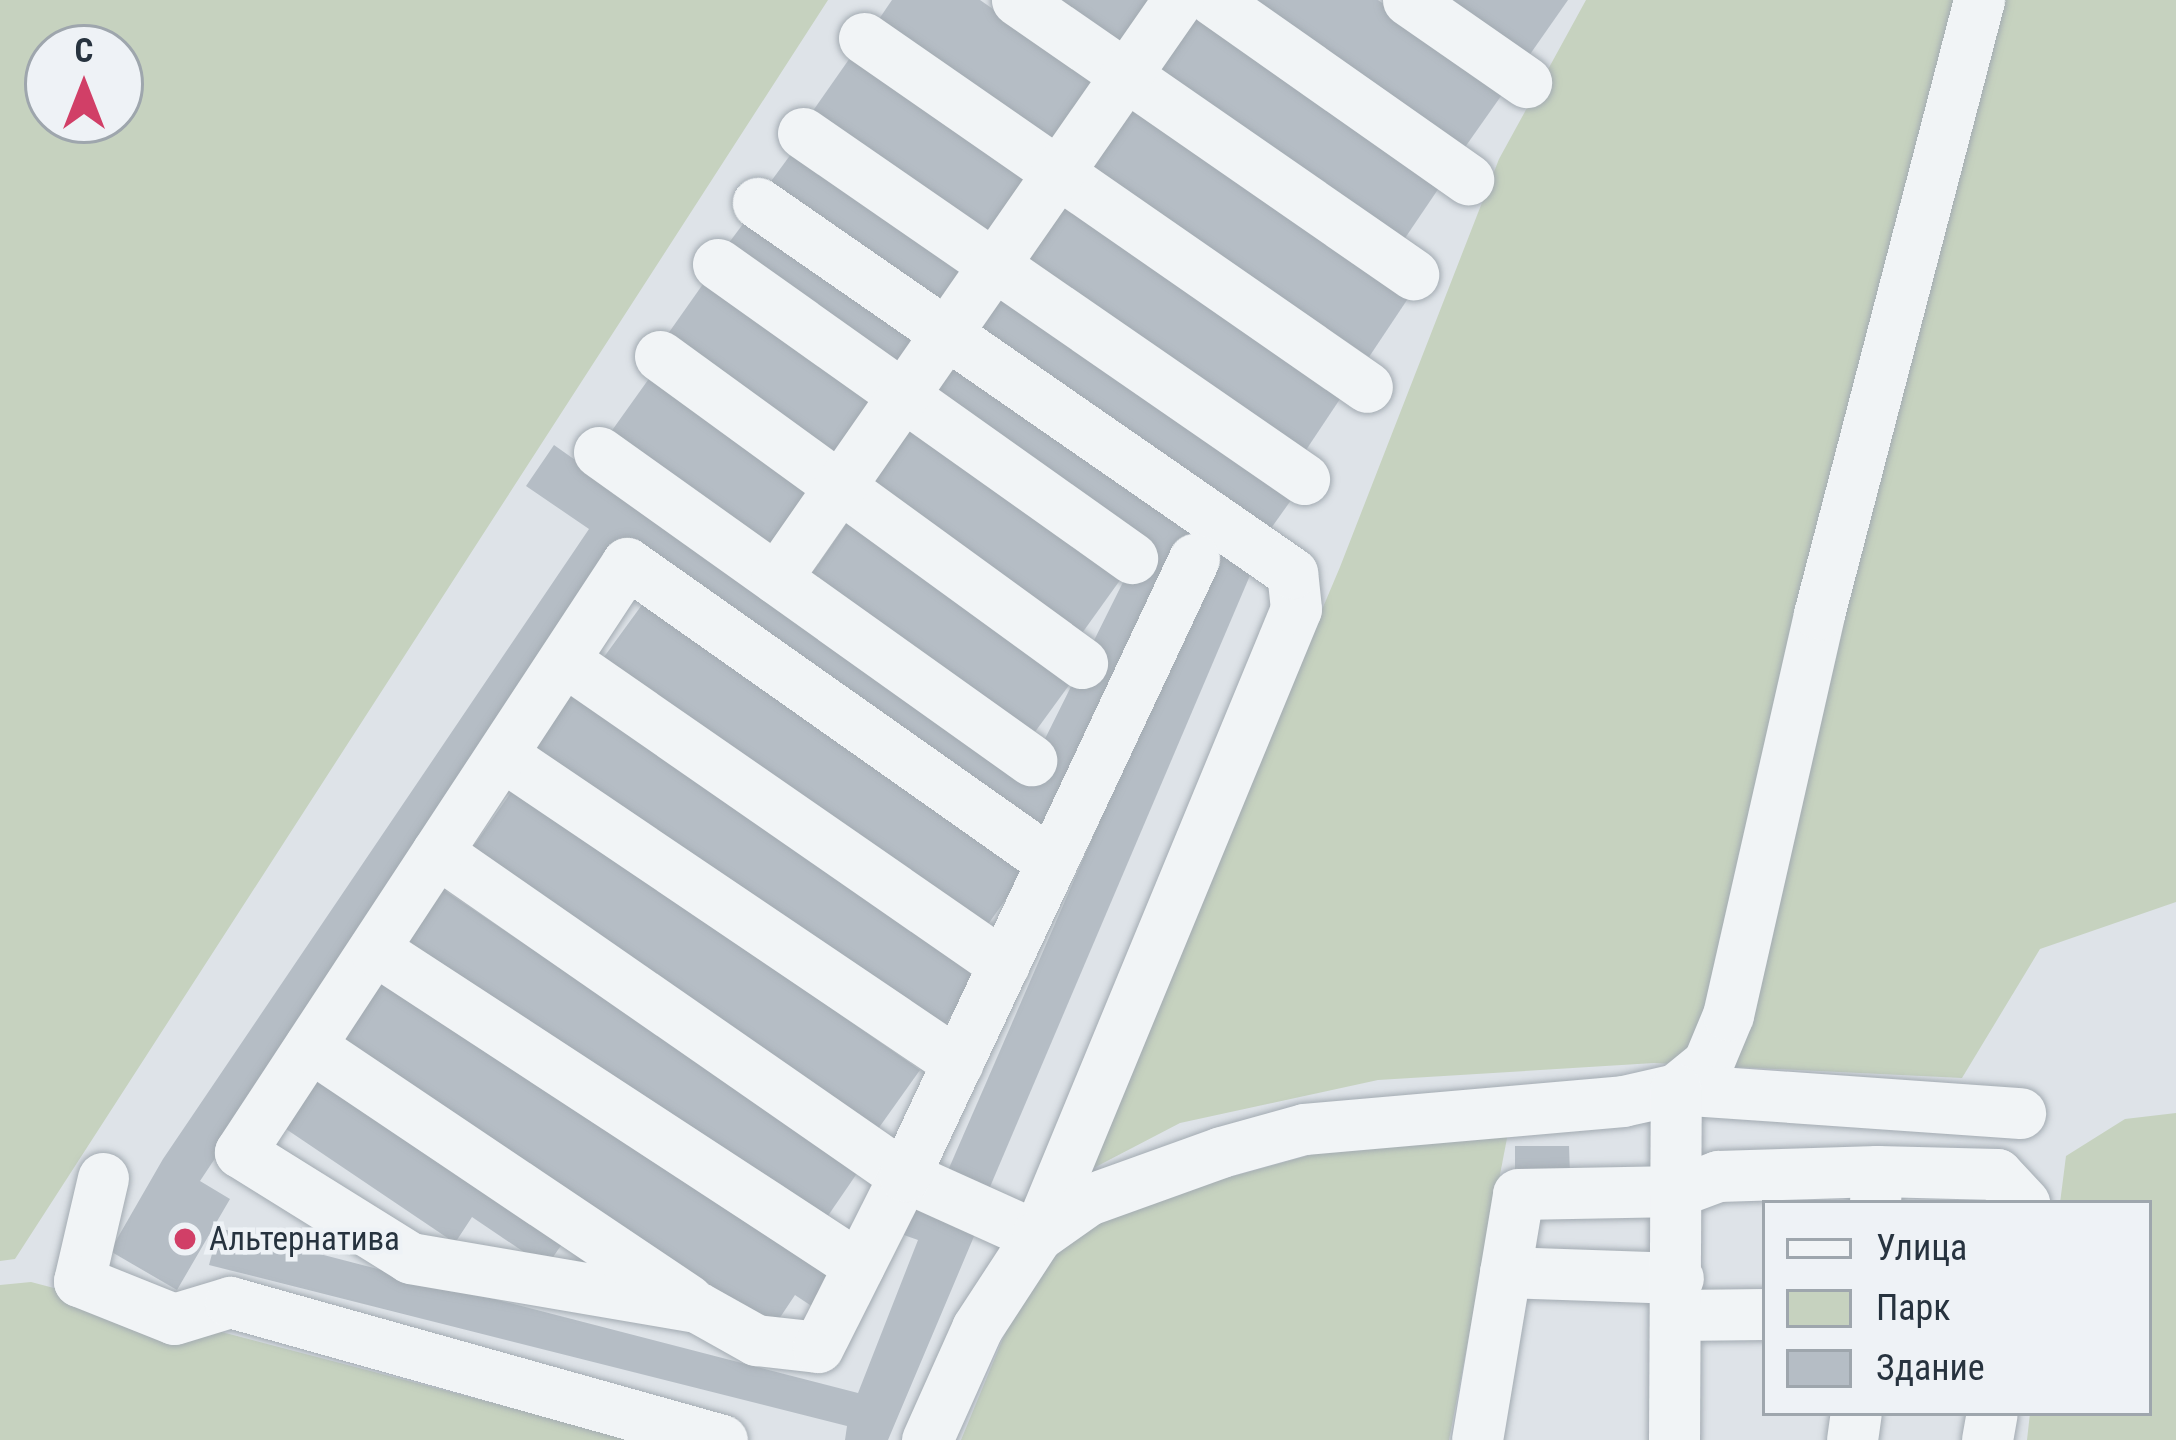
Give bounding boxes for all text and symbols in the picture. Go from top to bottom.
north arrow [24,24,144,144]
text: С [75,31,93,70]
legend [1762,1200,2152,1416]
place label: Альтернатива [209,1219,400,1259]
marker: Альтернатива [172,1226,198,1252]
text: Улица [1876,1227,1967,1269]
text: Парк [1876,1287,1951,1329]
text: Здание [1876,1347,1985,1389]

